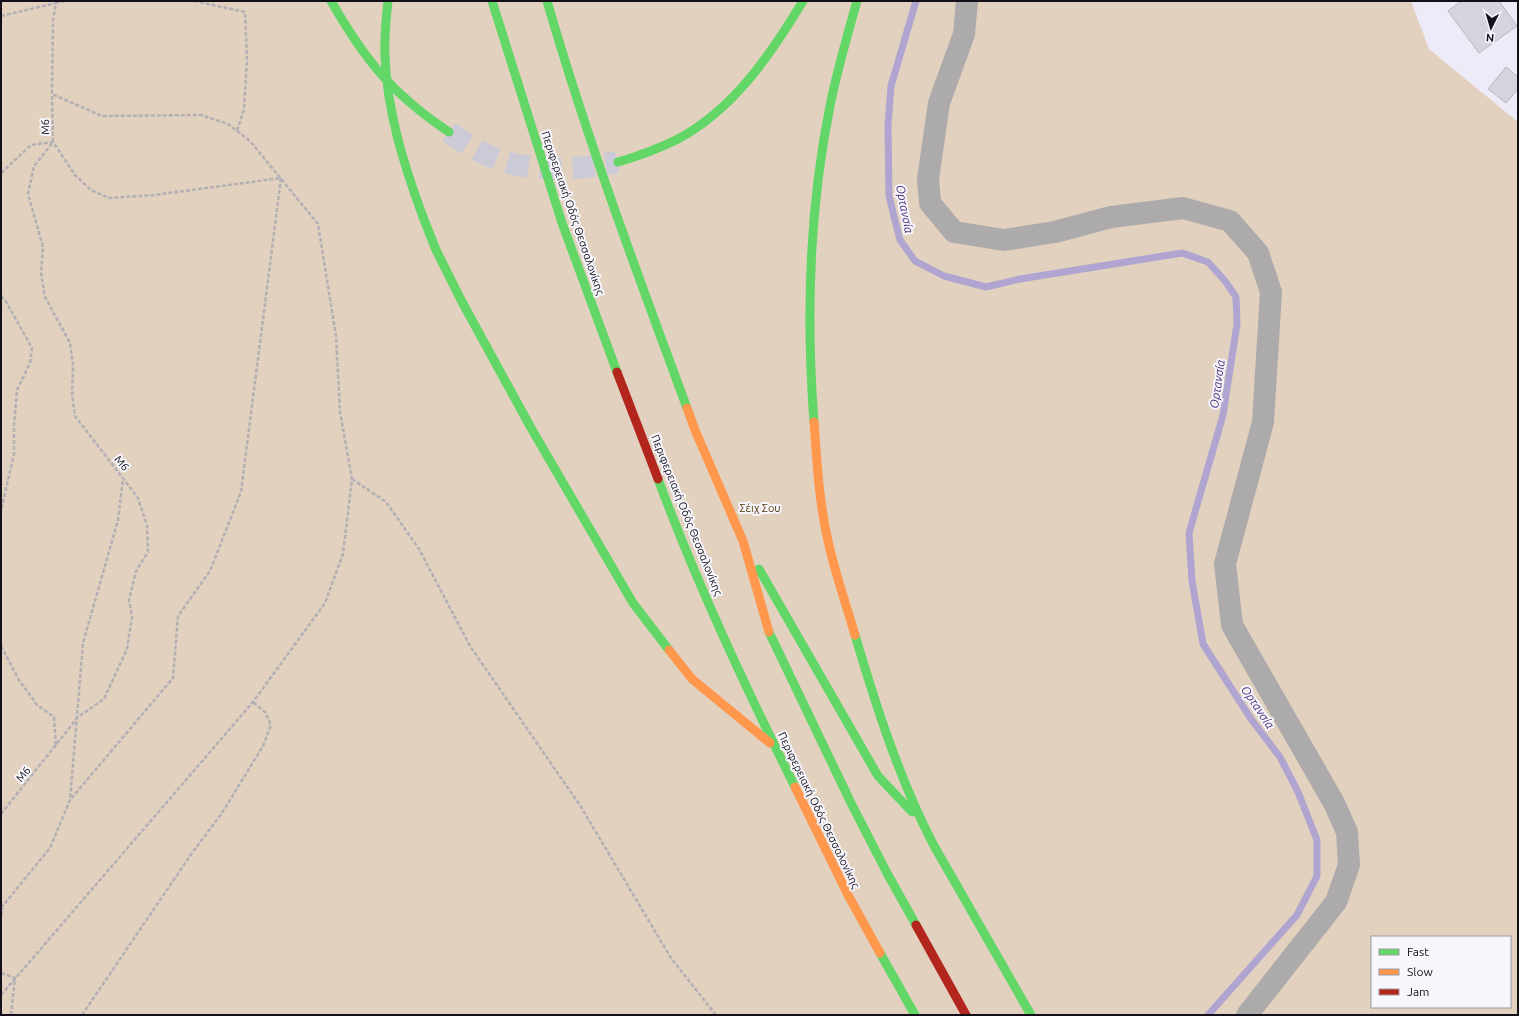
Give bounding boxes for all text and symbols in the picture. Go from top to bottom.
north arrow [1471,8,1511,48]
text: N [1486,32,1495,44]
street label: M6 [39,119,51,135]
street label: Περιφερειακή Οδός Θεσσαλονίκης [538,130,607,297]
water label: Ορτανσία [894,184,916,235]
water label: Ορτανσία [1207,358,1227,409]
street label: Περιφερειακή Οδός Θεσσαλονίκης [648,433,725,598]
street label: M6 [112,453,132,473]
park label: Σέιχ Σου [739,502,781,514]
water label: Ορτανσία [1239,683,1277,731]
street label: Περιφερειακή Οδός Θεσσαλονίκης [775,730,862,891]
street label: M6 [13,764,33,784]
legend [1371,936,1511,1008]
text: Fast [1407,945,1429,958]
text: Slow [1407,965,1433,978]
text: Jam [1407,985,1429,998]

